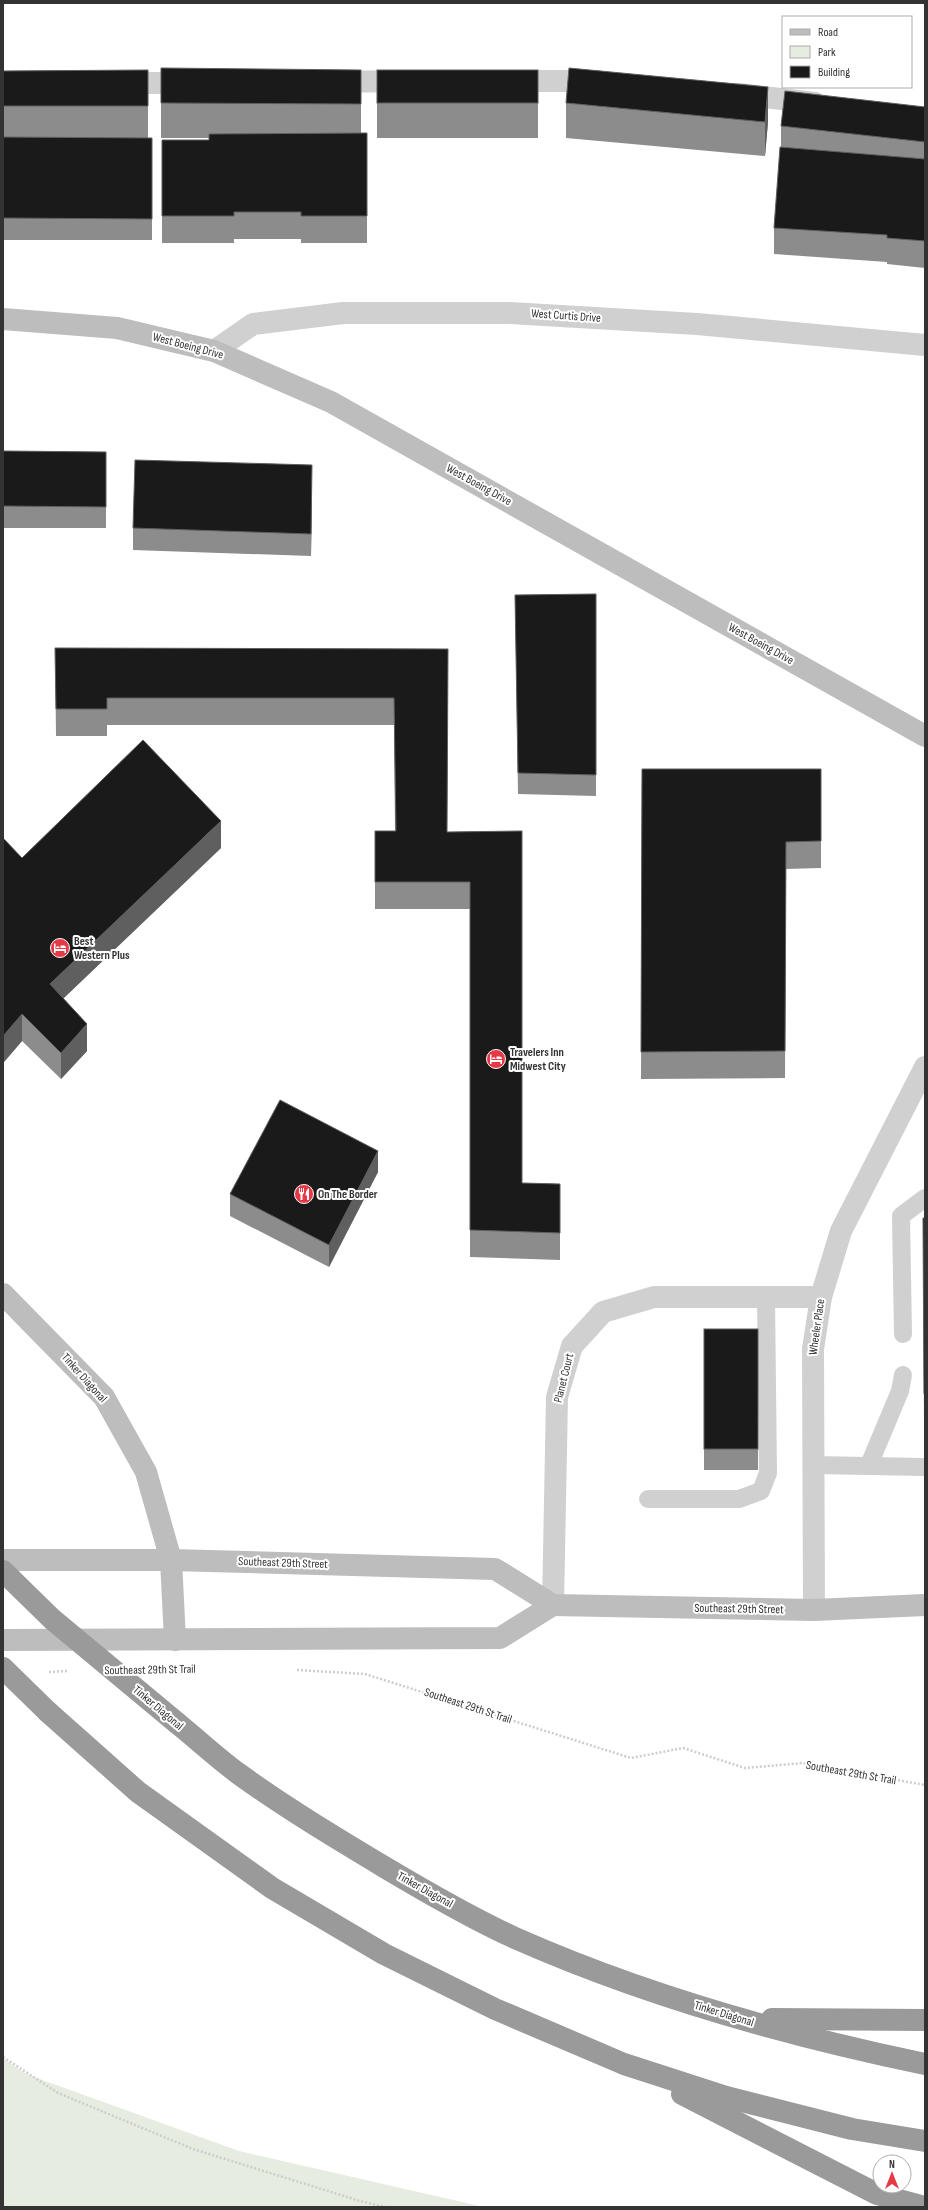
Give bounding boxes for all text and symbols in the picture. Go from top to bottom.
legend [782,16,912,88]
text: Road [818,25,838,40]
text: Park [818,45,836,60]
text: Building [818,65,850,80]
street label: West Curtis Drive [531,306,601,326]
street label: West Boeing Drive [151,329,225,363]
street label: West Boeing Drive [444,461,514,509]
street label: West Boeing Drive [726,620,796,668]
place label: Best Western Plus [74,934,130,963]
hotel icon: Best Western Plus [49,937,71,959]
place label: Travelers Inn Midwest City [510,1045,566,1074]
hotel icon: Travelers Inn Midwest City [485,1048,507,1070]
restaurant icon: On The Border [293,1183,315,1205]
place label: On The Border [318,1187,378,1202]
street label: Wheeler Place [806,1298,828,1356]
street label: Tinker Diagonal [58,1350,110,1406]
street label: Planet Court [551,1351,577,1404]
street label: Southeast 29th Street [238,1554,328,1572]
street label: Southeast 29th Street [694,1601,784,1617]
street label: Southeast 29th St Trail [104,1662,196,1678]
street label: Tinker Diagonal [130,1683,186,1733]
street label: Southeast 29th St Trail [422,1685,514,1727]
street label: Southeast 29th St Trail [805,1758,897,1788]
street label: Tinker Diagonal [395,1869,455,1911]
street label: Tinker Diagonal [693,1998,755,2030]
north arrow [872,2154,912,2194]
text: N [889,2158,895,2171]

